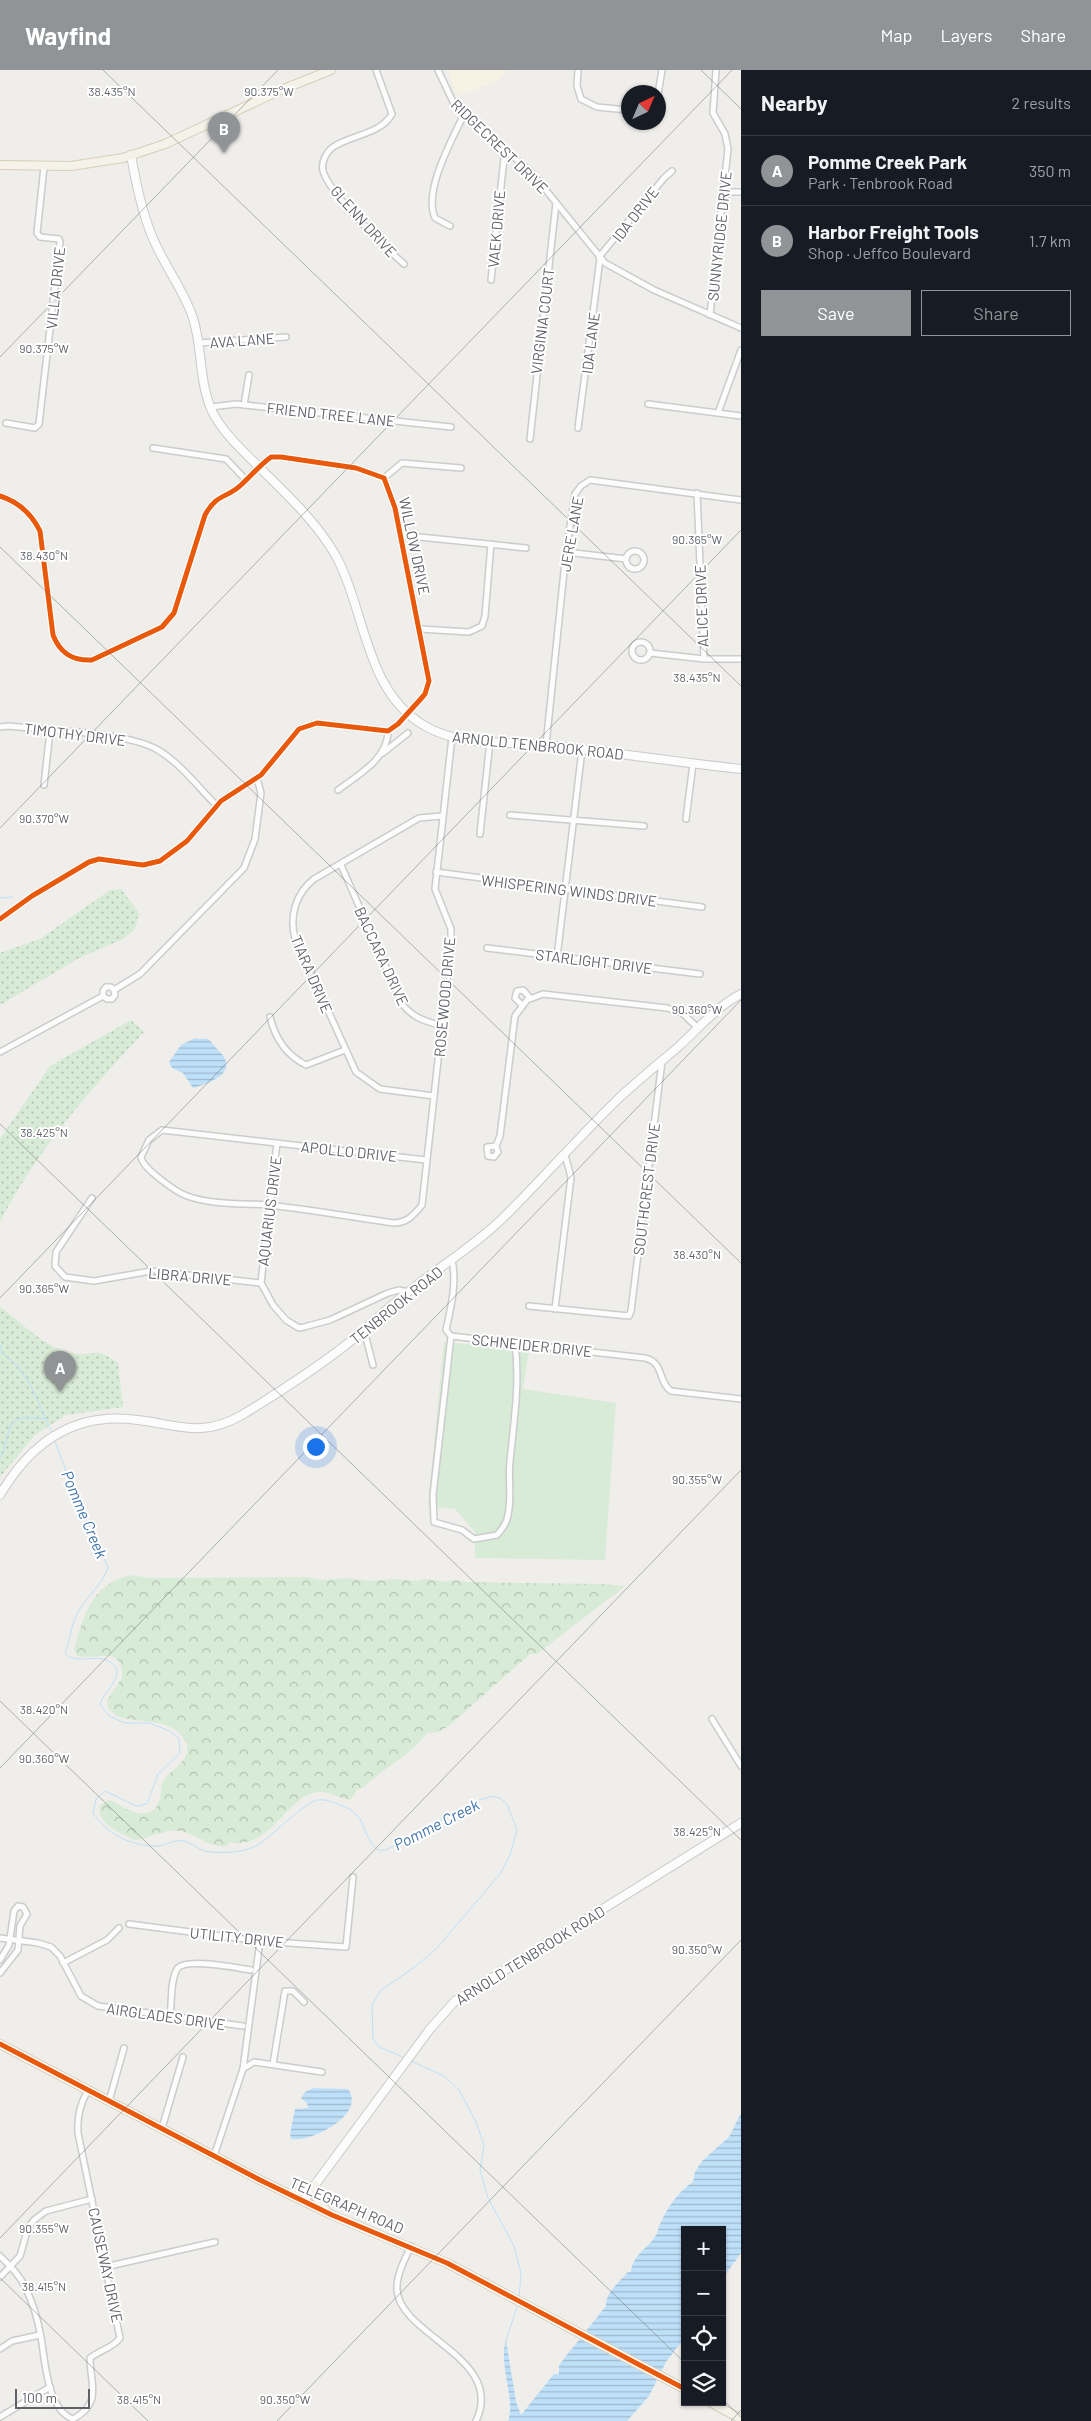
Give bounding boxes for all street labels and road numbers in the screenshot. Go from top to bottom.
street label: RIDGECREST DRIVE [448,95,552,197]
street label: SUNNYRIDGE DRIVE [703,170,735,302]
street label: GLENN DRIVE [327,182,401,260]
street label: IDA DRIVE [608,183,662,245]
street label: VAEK DRIVE [484,189,508,269]
street label: VILLA DRIVE [42,246,68,330]
street label: VIRGINIA COURT [527,267,557,375]
street label: IDA LANE [577,311,603,375]
street label: AVA LANE [209,329,275,351]
street label: FRIEND TREE LANE [266,398,396,430]
street label: WILLOW DRIVE [396,495,434,597]
street label: JERE LANE [556,495,586,573]
street label: ALICE DRIVE [691,564,711,648]
street label: TIMOTHY DRIVE [23,719,127,749]
street label: ARNOLD TENBROOK ROAD [451,727,625,763]
street label: WHISPERING WINDS DRIVE [480,870,658,910]
street label: BACCARA DRIVE [351,904,413,1008]
street label: TIARA DRIVE [287,932,337,1016]
street label: ROSEWOOD DRIVE [430,936,458,1058]
street label: STARLIGHT DRIVE [535,945,653,977]
street label: SOUTHCREST DRIVE [629,1122,663,1256]
street label: APOLLO DRIVE [300,1137,398,1165]
street label: AQUARIUS DRIVE [253,1155,285,1267]
street label: TENBROOK ROAD [346,1262,446,1348]
street label: LIBRA DRIVE [148,1263,232,1289]
street label: SCHNEIDER DRIVE [471,1330,593,1360]
street label: ARNOLD TENBROOK ROAD [452,1902,608,2008]
street label: UTILITY DRIVE [189,1923,285,1951]
street label: AIRGLADES DRIVE [105,1999,227,2033]
street label: TELEGRAPH ROAD [287,2173,407,2237]
street label: CAUSEWAY DRIVE [85,2206,127,2324]

